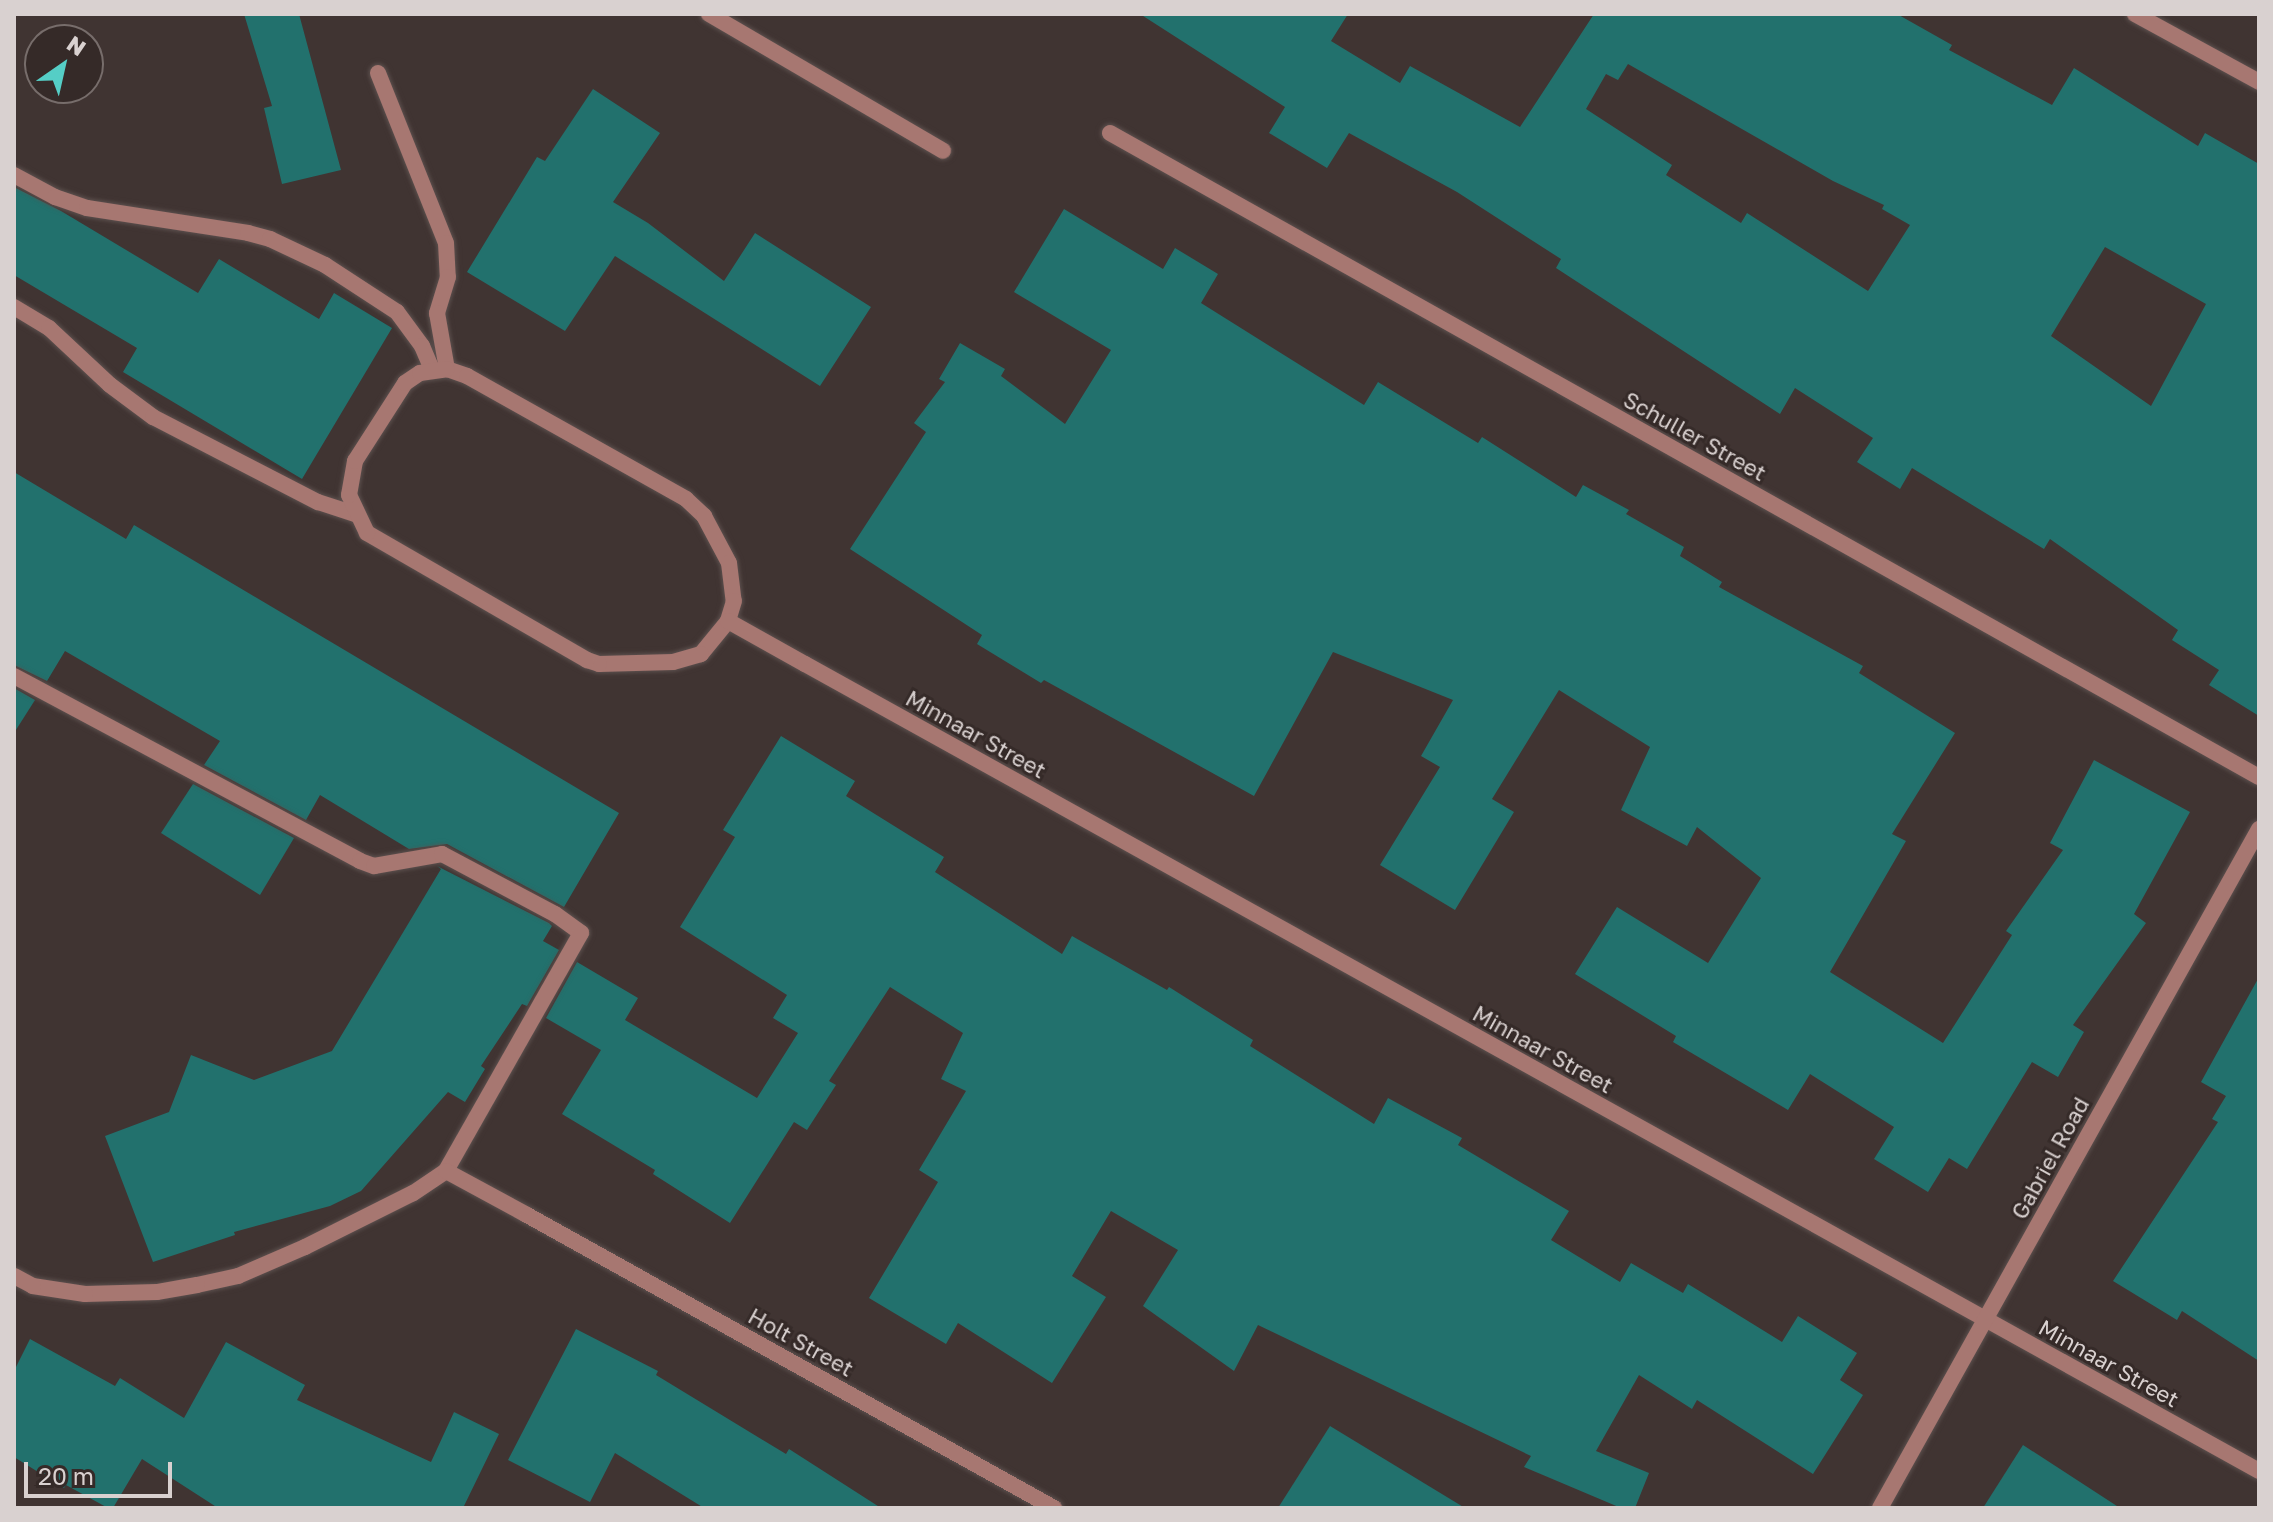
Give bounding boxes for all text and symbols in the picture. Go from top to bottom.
north arrow [24,24,104,104]
text: N [62,29,91,61]
street label: Schuller Street [1619,386,1771,486]
street label: Minnaar Street [901,685,1051,783]
street label: Minnaar Street [1468,1000,1618,1098]
street label: Gabriel Road [2006,1092,2094,1224]
street label: Holt Street [744,1302,858,1382]
street label: Minnaar Street [2034,1314,2184,1412]
scale bar [28,1446,176,1496]
text: 20 m [38,1461,94,1490]

